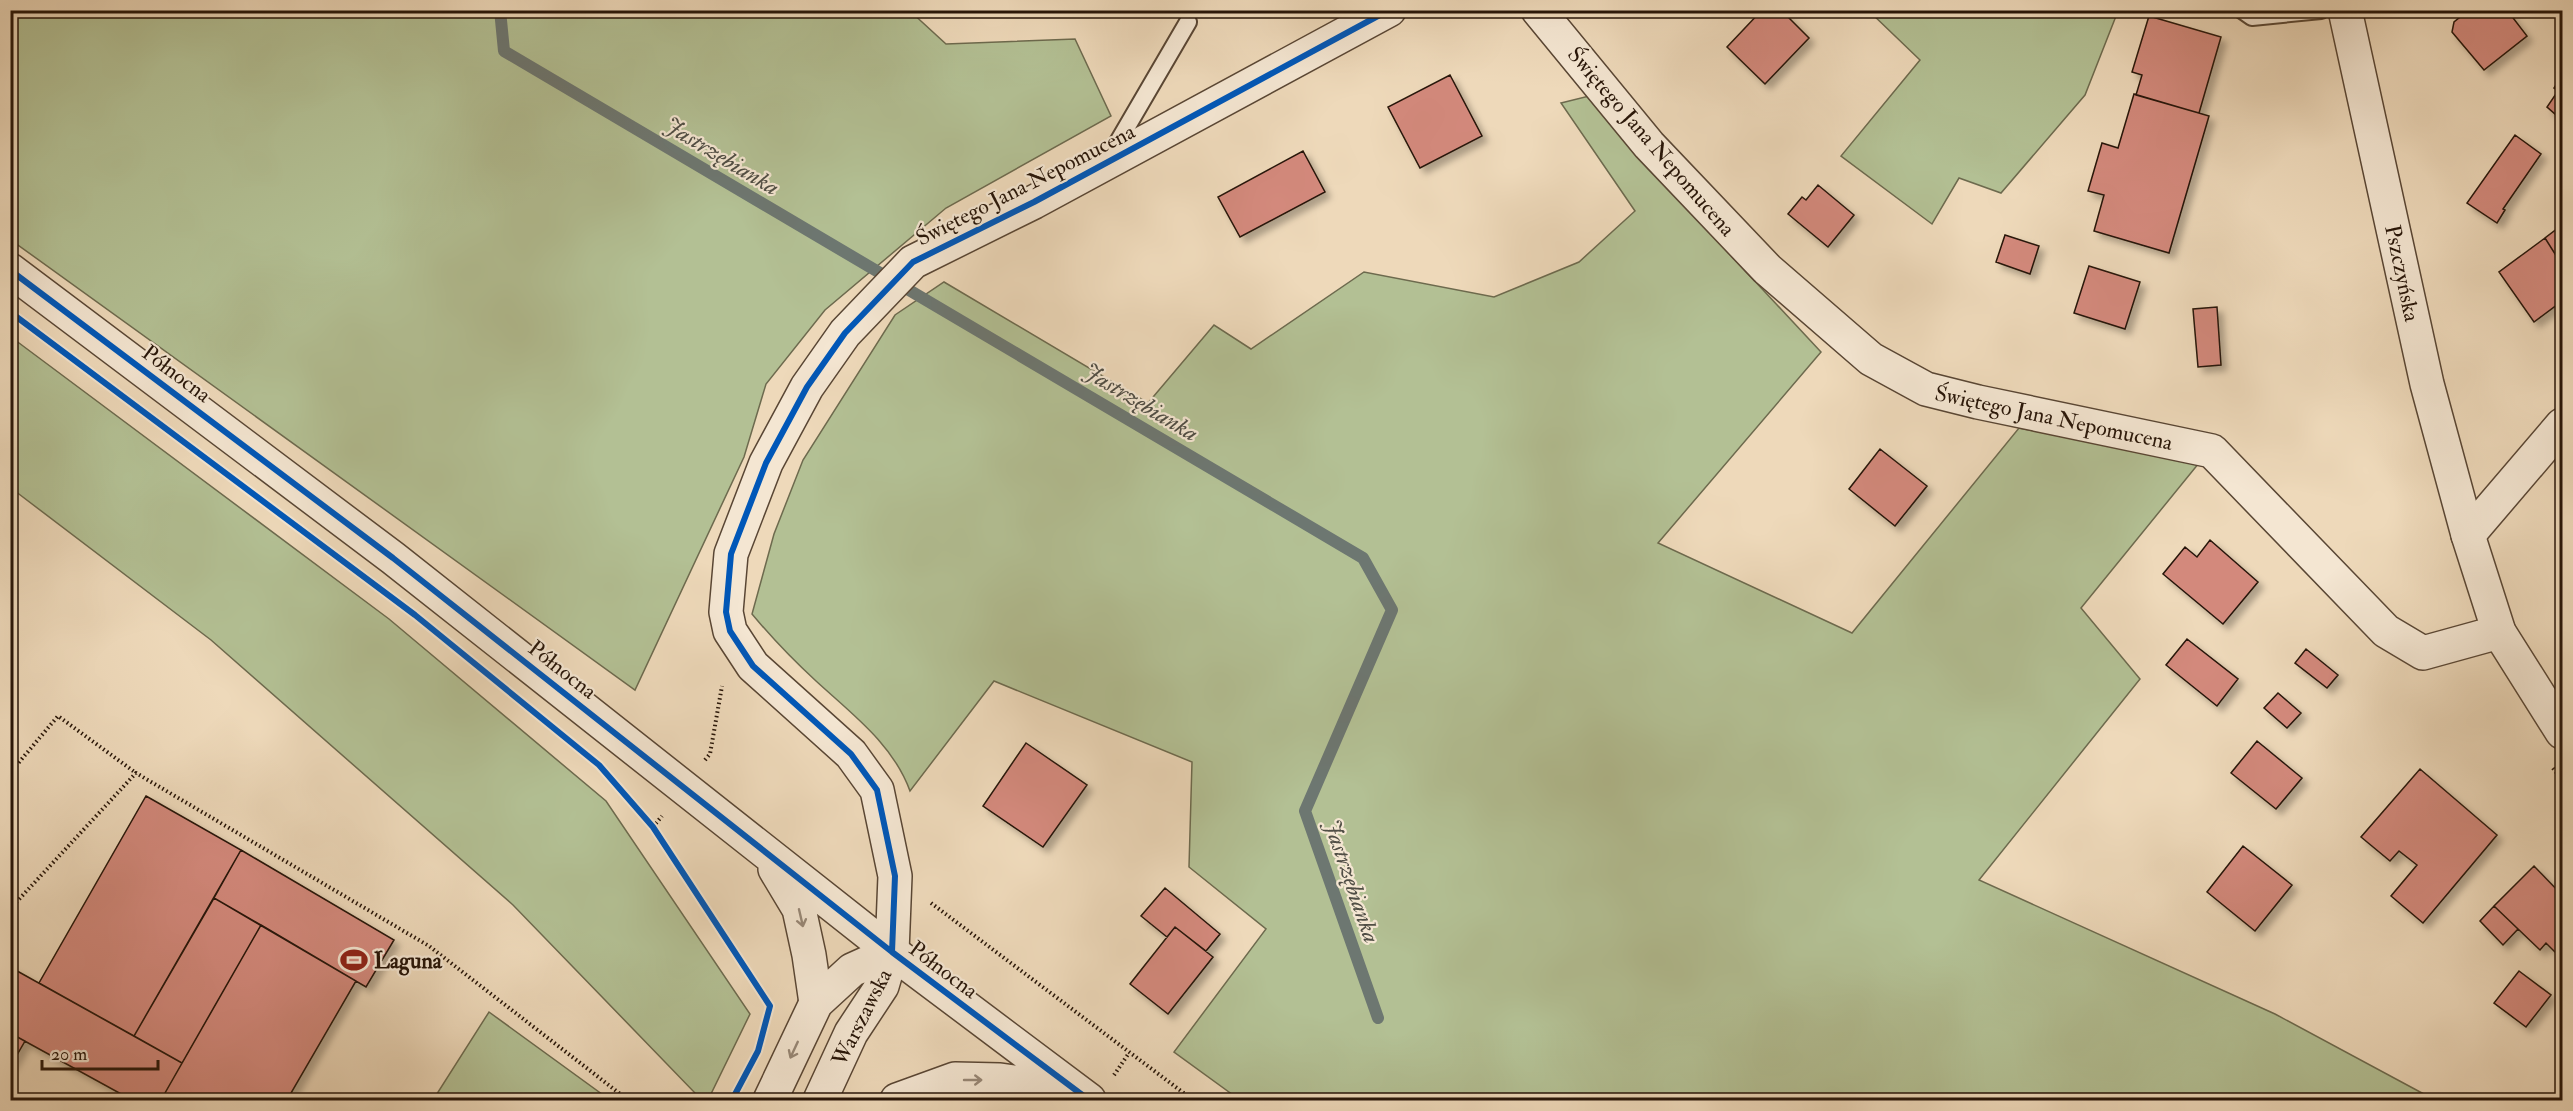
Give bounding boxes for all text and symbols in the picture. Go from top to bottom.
street label: Świętego Jana Nepomucena [1560,41,1742,244]
water label: Jastrzębianka [659,110,785,203]
street label: Świętego Jana Nepomucena [911,117,1141,253]
street label: Pszczyńska [2378,222,2426,325]
street label: Północna [136,339,217,409]
water label: Jastrzębianka [1078,356,1204,449]
street label: Świętego Jana Nepomucena [1932,379,2176,458]
street label: Północna [522,634,603,706]
water label: Jastrzębianka [1316,815,1387,947]
one-way arrow [795,909,807,928]
street label: Północna [903,935,984,1005]
sports icon: Laguna [339,945,369,975]
place label: Laguna [374,947,443,976]
street label: Warszawska [825,963,899,1072]
scale bar [42,1033,158,1071]
one-way arrow [787,1040,799,1058]
text: 20 m [51,1043,87,1066]
one-way arrow [962,1074,982,1085]

